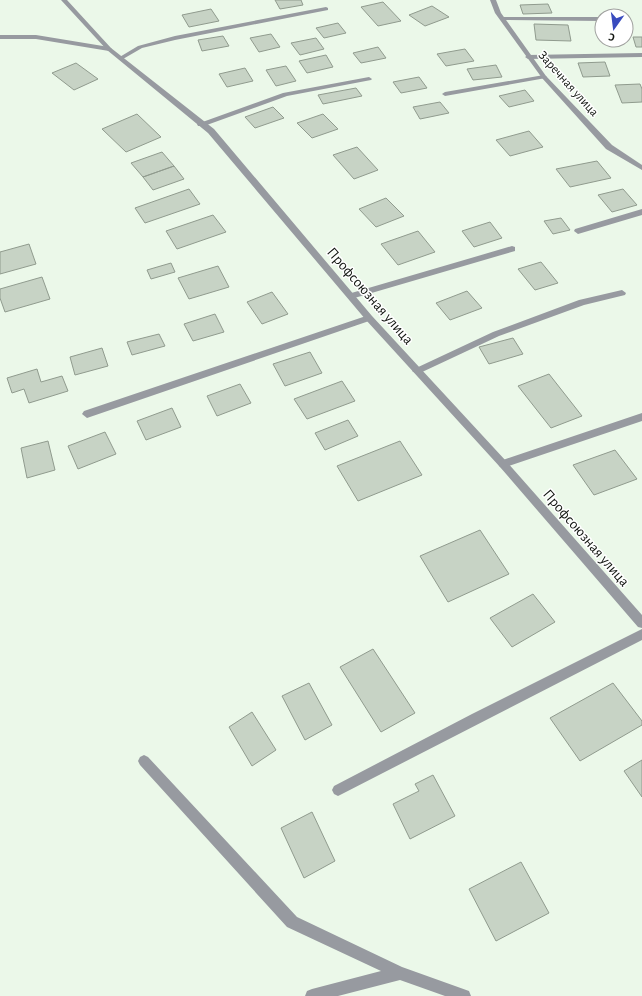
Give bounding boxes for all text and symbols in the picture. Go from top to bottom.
north arrow [594,8,634,48]
text: С [607,31,616,43]
street label: Заречная улица [535,49,601,119]
street label: Профсоюзная улица [324,245,416,347]
street label: Профсоюзная улица [540,487,632,589]

